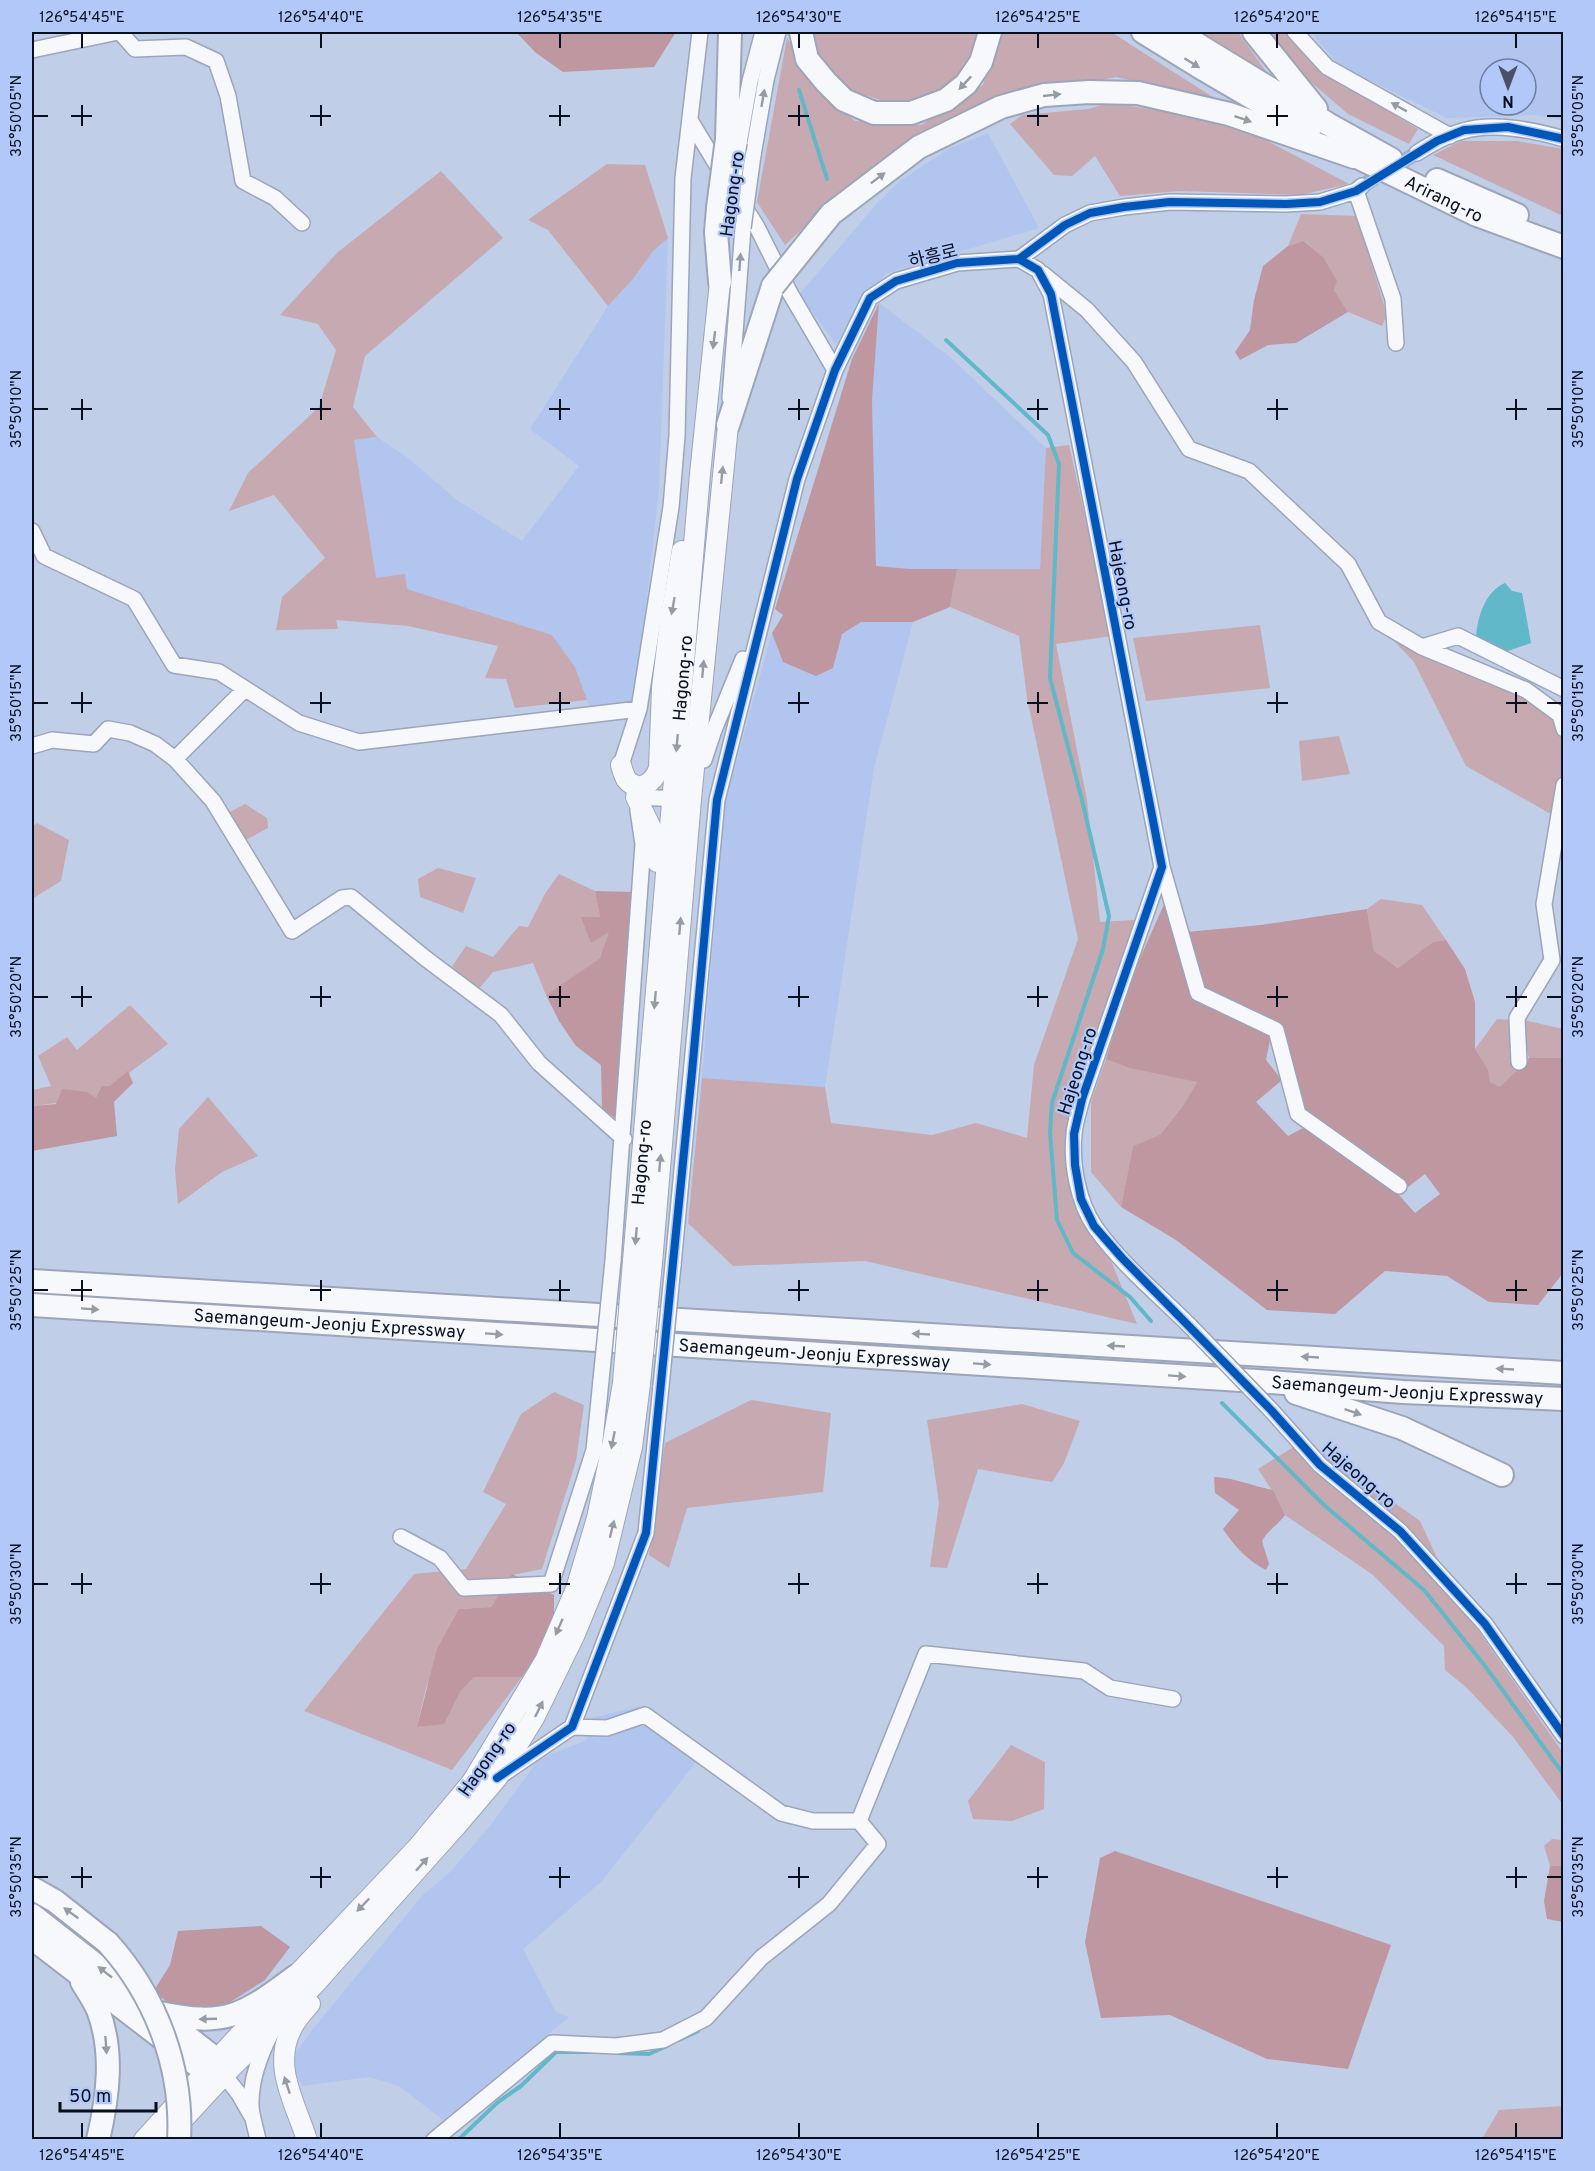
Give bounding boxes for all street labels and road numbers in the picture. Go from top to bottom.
street label: Hagong-ro [716,150,751,238]
street label: Arirang-ro [1400,171,1485,229]
street label: 하흥로 [906,240,960,275]
street label: Hajeong-ro [1102,538,1141,632]
street label: Hagong-ro [669,634,699,722]
street label: Hajeong-ro [1053,1025,1103,1118]
street label: Hagong-ro [628,1119,658,1206]
street label: Saemangeum-Jeonju Expressway [193,1305,466,1345]
street label: Saemangeum-Jeonju Expressway [678,1335,951,1375]
street label: Saemangeum-Jeonju Expressway [1270,1372,1544,1411]
street label: Hajeong-ro [1316,1438,1400,1515]
street label: Hagong-ro [454,1718,522,1802]

